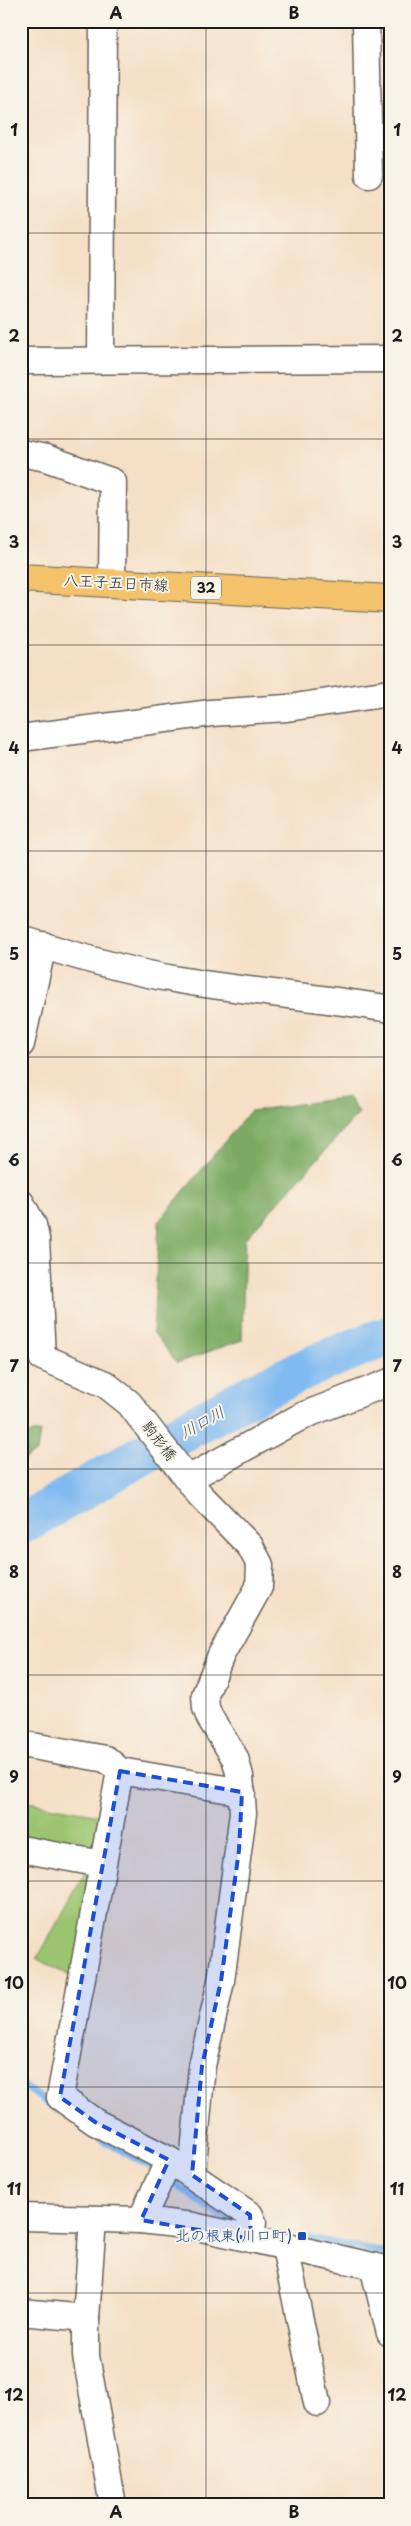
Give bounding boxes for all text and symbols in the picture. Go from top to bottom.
text: A [110,0,123,24]
text: B [289,0,300,24]
text: 1 [10,117,18,141]
text: 1 [393,117,401,141]
text: 2 [8,323,20,347]
text: 2 [391,323,403,347]
text: 3 [9,529,19,553]
text: 3 [392,529,402,553]
street label: 八王子五日市線 [63,567,169,596]
road number: 32 [191,576,221,600]
text: 4 [9,735,20,759]
text: 4 [392,735,403,759]
text: 5 [9,941,19,965]
text: 5 [392,941,402,965]
text: 6 [8,1147,20,1171]
text: 6 [391,1147,403,1171]
text: 7 [9,1353,19,1377]
text: 7 [392,1353,402,1377]
water label: 川口川 [175,1399,228,1443]
street label: 駒形橋 [137,1415,183,1465]
text: 8 [9,1559,19,1583]
text: 8 [392,1559,402,1583]
text: 9 [9,1764,19,1788]
text: 9 [392,1764,402,1788]
text: 10 [4,1970,24,1994]
text: 10 [387,1970,407,1994]
text: 11 [7,2176,21,2200]
text: 11 [390,2176,404,2200]
place label: 北の根東(川口町) [175,2223,292,2246]
marker: 北の根東(川口町) [296,2230,308,2242]
text: 12 [5,2382,23,2406]
text: 12 [388,2382,406,2406]
text: A [110,2499,123,2523]
text: B [289,2499,300,2523]

